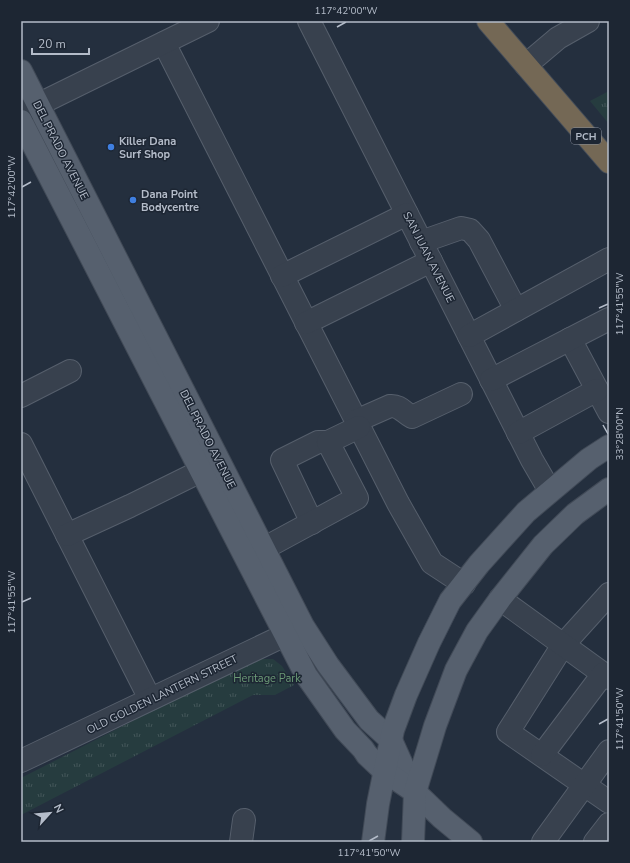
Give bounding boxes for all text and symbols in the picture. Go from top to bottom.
text: 117°42'00"W [315,4,377,18]
scale bar [32,30,89,56]
text: 20 m [38,36,66,52]
street label: DEL PRADO AVENUE [29,98,92,202]
road number: PCH [571,128,601,144]
place label: Killer Dana Surf Shop [119,134,176,162]
marker: Killer Dana Surf Shop [106,142,116,152]
text: 117°42'00"W [5,156,19,218]
place label: Dana Point Bodycentre [141,187,199,215]
marker: Dana Point Bodycentre [128,195,138,205]
street label: SAN JUAN AVENUE [399,209,458,305]
text: 117°41'55"W [613,273,627,335]
street label: DEL PRADO AVENUE [176,387,239,491]
text: 33°28'00"N [613,407,627,461]
text: 117°41'55"W [5,571,19,633]
street label: OLD GOLDEN LANTERN STREET [84,651,241,738]
park label: Heritage Park [233,671,301,686]
text: 117°41'50"W [613,688,627,750]
north arrow [30,793,70,833]
text: N [50,802,67,816]
text: 117°41'50"W [338,846,400,860]

